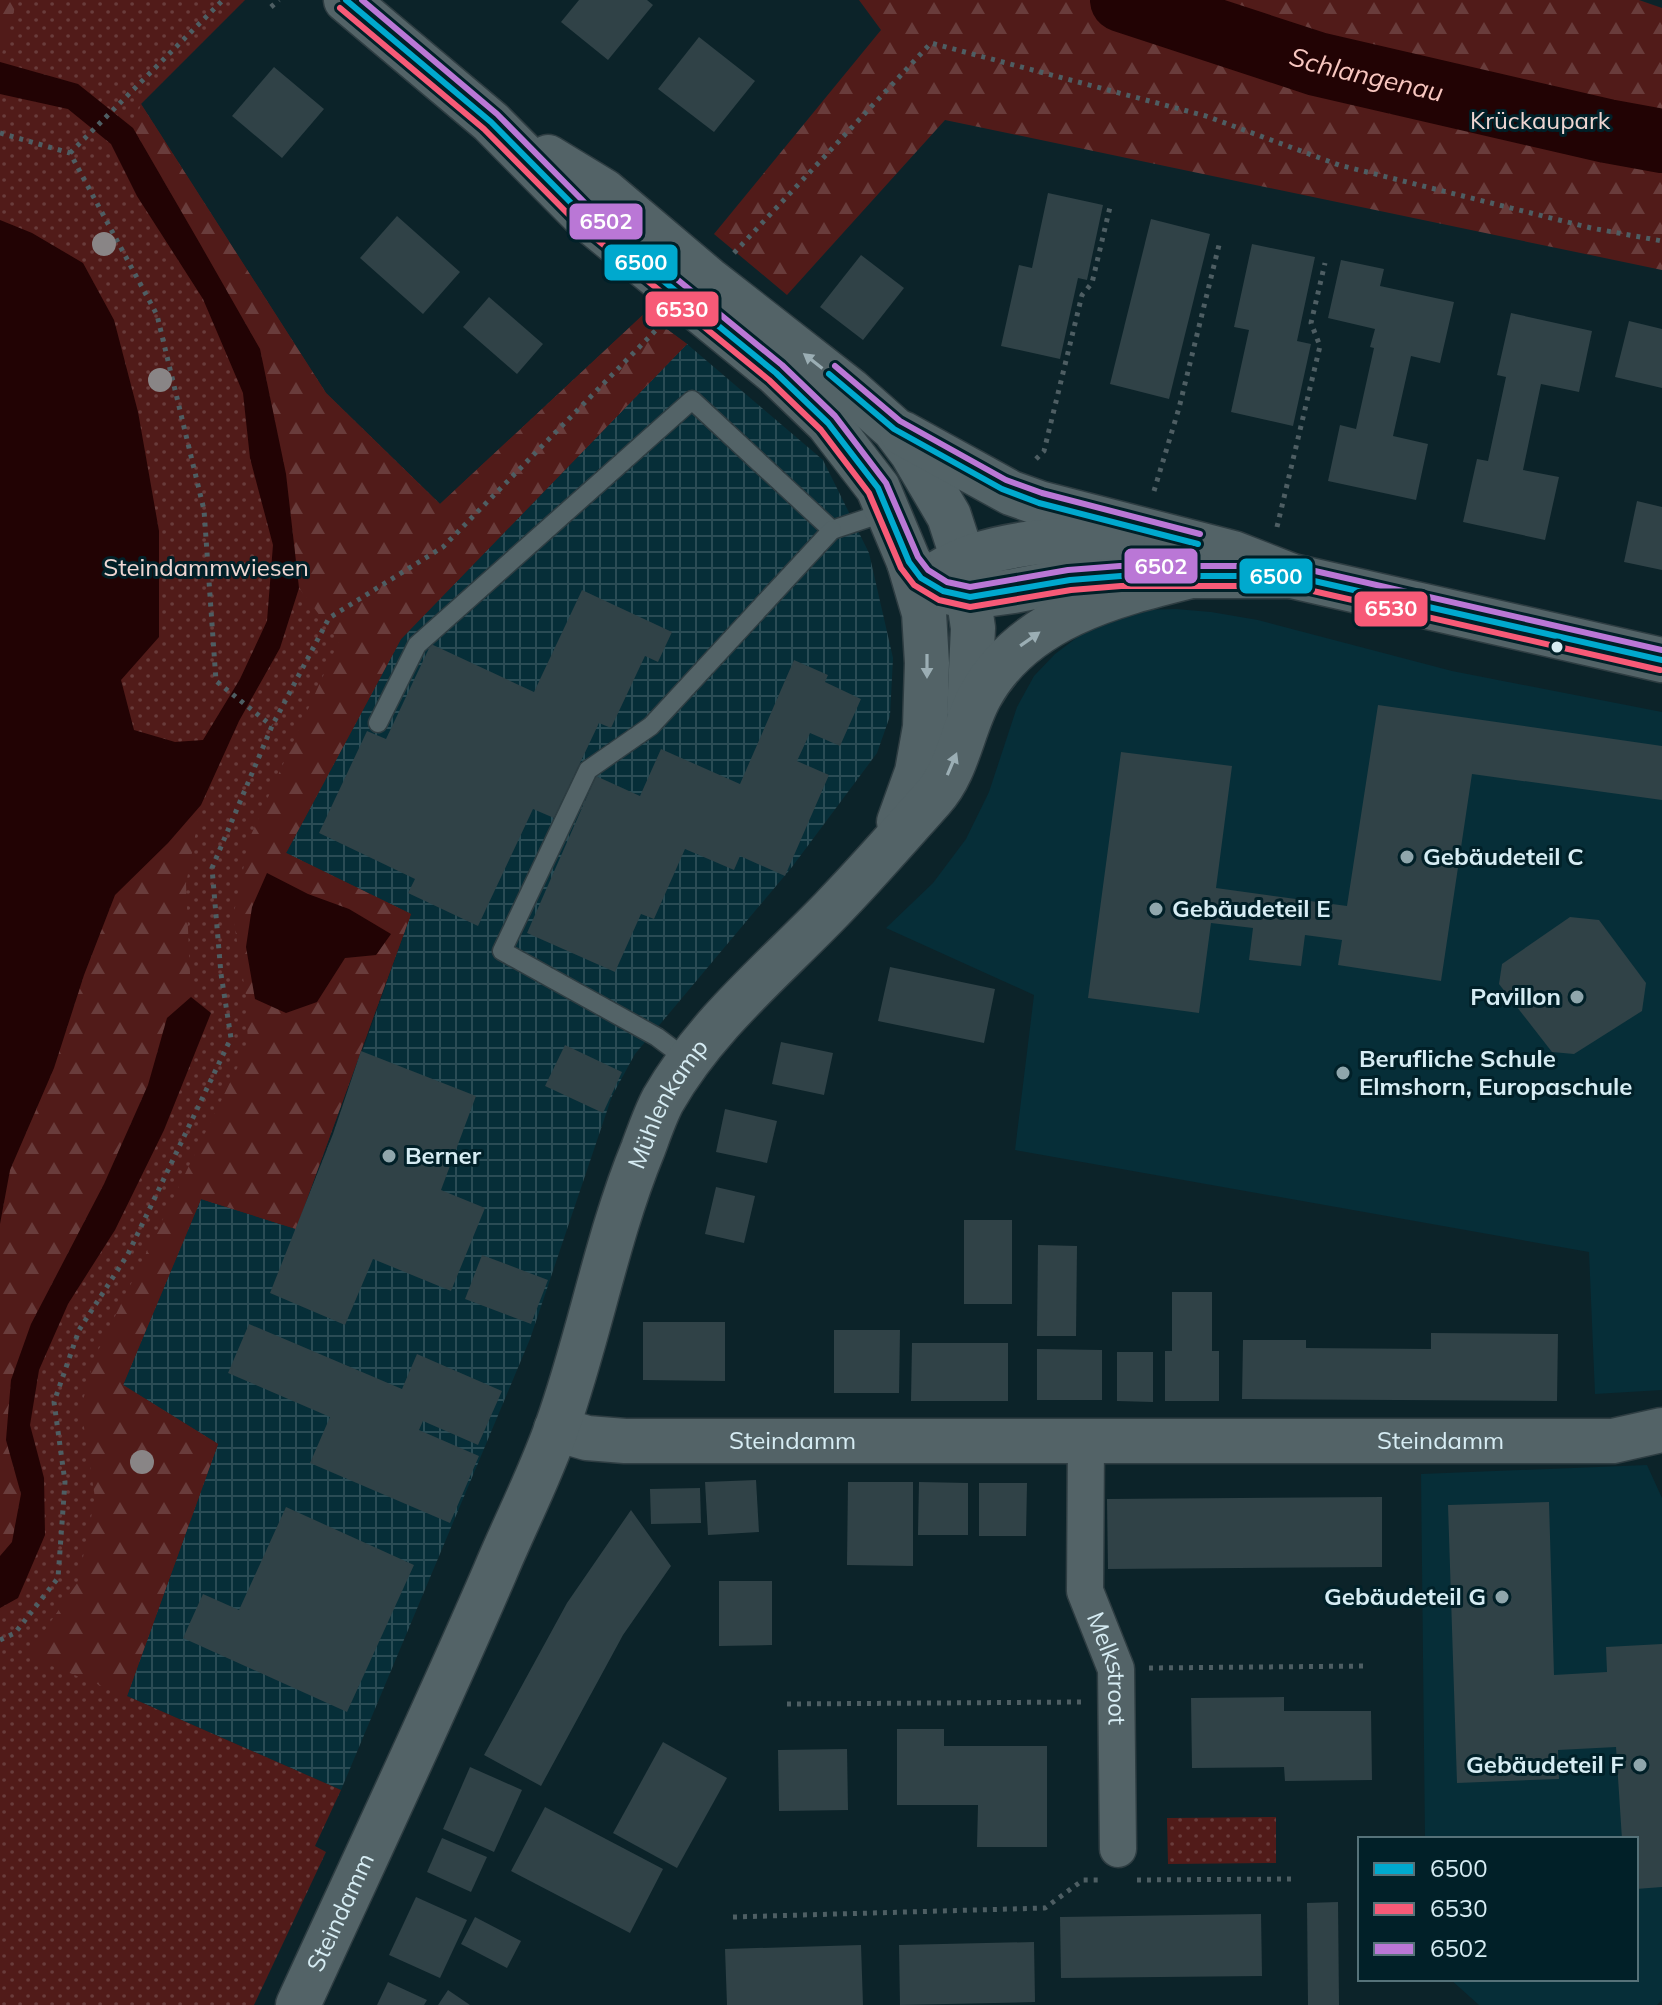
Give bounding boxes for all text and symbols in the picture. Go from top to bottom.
water label: Schlangenau [1286,39,1447,109]
park label: Krückaupark [1470,105,1611,135]
line badge: 6502 [568,202,644,241]
text: 6502 [580,207,632,235]
line badge: 6500 [603,243,679,282]
text: 6500 [615,248,667,276]
line badge: 6530 [644,290,720,328]
text: 6530 [656,295,708,323]
one-way arrow [803,353,823,369]
line badge: 6502 [1123,547,1199,585]
park label: Steindammwiesen [103,552,309,582]
text: 6502 [1135,552,1187,580]
line badge: 6500 [1238,557,1314,595]
text: 6500 [1250,562,1302,590]
line badge: 6530 [1353,590,1429,628]
text: 6530 [1365,594,1417,622]
one-way arrow [1020,632,1041,647]
unlabelled marker [1549,639,1565,655]
one-way arrow [921,654,933,679]
one-way arrow [946,752,959,776]
place label: Gebäudeteil C [1423,841,1584,871]
marker: Gebäudeteil C [1398,848,1416,866]
place label: Gebäudeteil E [1172,893,1330,923]
marker: Gebäudeteil E [1147,900,1165,918]
place label: Pavillon [1470,981,1561,1011]
marker: Pavillon [1568,988,1586,1006]
street label: Mühlenkamp [621,1032,714,1173]
place label: Berufliche Schule Elmshorn, Europaschule [1359,1043,1632,1101]
marker: Berufliche Schule Elmshorn, Europaschule [1334,1064,1352,1082]
place label: Berner [405,1140,482,1170]
marker: Berner [380,1147,398,1165]
street label: Steindamm [729,1425,856,1455]
street label: Steindamm [1377,1425,1504,1455]
place label: Gebäudeteil G [1324,1581,1486,1611]
marker: Gebäudeteil G [1493,1588,1511,1606]
street label: Melkstroot [1081,1607,1133,1725]
place label: Gebäudeteil F [1466,1749,1624,1779]
marker: Gebäudeteil F [1631,1756,1649,1774]
legend [1358,1837,1638,1981]
street label: Steindamm [300,1848,380,1976]
text: 6500 [1430,1853,1488,1883]
text: 6530 [1430,1893,1488,1923]
text: 6502 [1430,1933,1488,1963]

